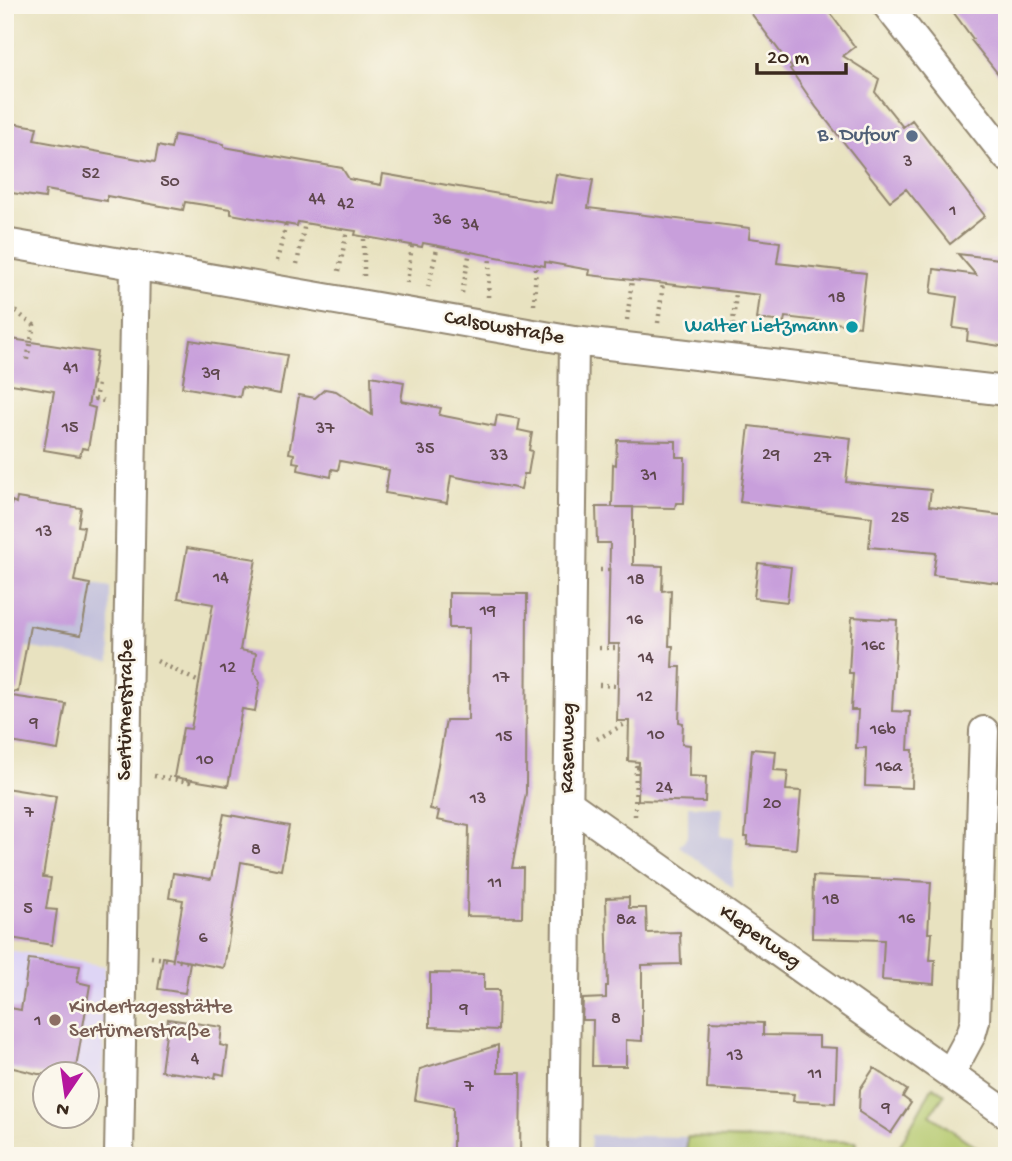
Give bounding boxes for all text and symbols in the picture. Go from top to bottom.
scale bar [757,32,846,76]
text: 20 m [767,47,809,72]
place label: B. Dufour [817,124,900,149]
marker: B. Dufour [904,128,920,144]
house number: 3 [902,152,913,173]
house number: 52 [82,164,100,185]
house number: 50 [160,172,180,193]
house number: 44 [308,189,326,210]
house number: 42 [337,194,355,215]
house number: 1 [948,201,957,222]
house number: 36 [432,210,452,231]
house number: 34 [460,215,479,236]
house number: 18 [827,288,846,309]
street label: Calsowstraße [442,306,567,352]
place label: Walter Lietzmann [685,315,838,340]
marker: Walter Lietzmann [844,319,860,335]
house number: 41 [63,358,79,379]
house number: 39 [201,364,220,385]
house number: 15 [61,418,78,439]
house number: 37 [315,419,335,440]
house number: 35 [415,439,434,460]
house number: 29 [762,445,780,466]
house number: 33 [489,446,508,467]
house number: 27 [813,448,832,469]
house number: 31 [640,466,657,487]
house number: 25 [891,508,909,529]
house number: 13 [35,522,52,543]
house number: 14 [212,568,229,589]
house number: 18 [626,570,645,591]
house number: 19 [479,601,496,622]
house number: 16 [626,610,644,631]
house number: 16c [861,636,885,657]
street label: Sertürnerstraße [113,638,141,781]
house number: 14 [637,648,654,669]
house number: 12 [219,658,236,679]
house number: 17 [492,668,510,689]
house number: 12 [636,687,653,708]
street label: Rasenweg [556,703,582,793]
house number: 9 [28,713,39,734]
house number: 16b [869,720,896,741]
house number: 10 [646,725,665,746]
house number: 15 [495,727,512,748]
house number: 10 [195,750,214,771]
house number: 16a [875,757,903,778]
house number: 24 [655,778,673,799]
house number: 13 [469,789,486,810]
house number: 20 [762,794,782,815]
house number: 7 [23,803,34,824]
house number: 8 [251,840,261,861]
house number: 11 [487,873,502,894]
house number: 18 [821,890,840,911]
house number: 5 [23,899,33,920]
street label: Kleperweg [713,901,805,975]
house number: 16 [898,909,916,930]
house number: 8a [616,910,637,931]
house number: 6 [198,928,208,949]
place label: Kindertagesstätte Sertürnerstraße [69,996,234,1045]
house number: 9 [458,999,469,1020]
house number: 8 [611,1009,621,1030]
house number: 1 [33,1011,42,1032]
marker: Kindertagesstätte Sertürnerstraße [47,1012,63,1028]
house number: 13 [726,1046,743,1067]
house number: 4 [191,1049,200,1070]
north arrow [32,1060,102,1130]
house number: 11 [807,1064,822,1085]
house number: 7 [463,1077,474,1098]
text: N [54,1096,72,1121]
house number: 9 [880,1098,891,1119]

